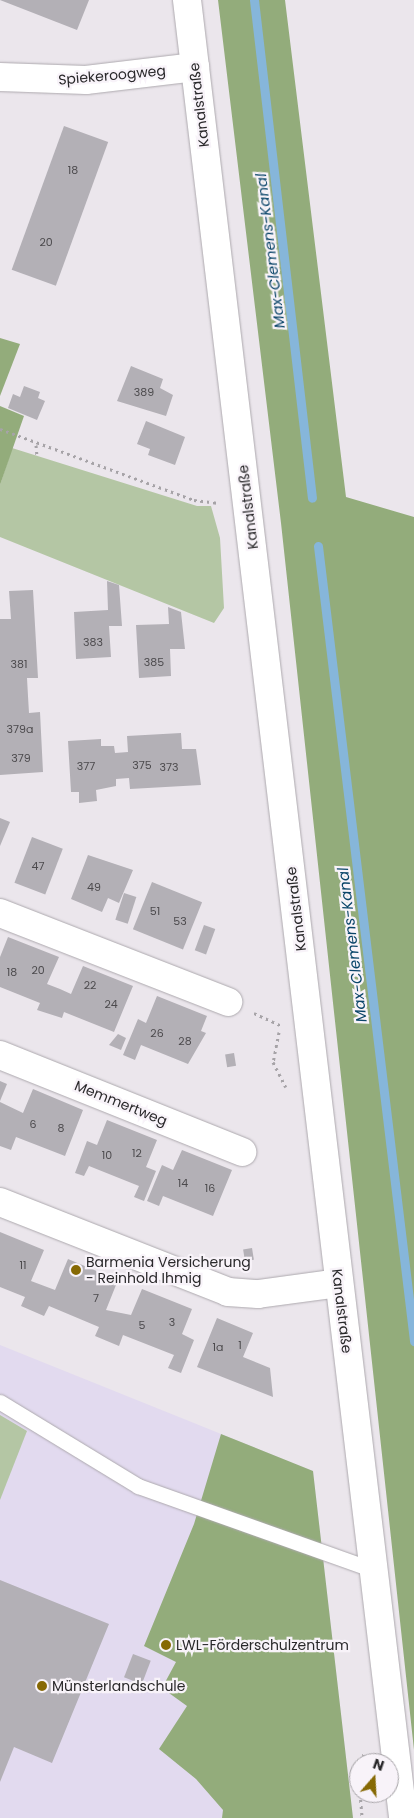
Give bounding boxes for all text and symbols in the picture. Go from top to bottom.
street label: Spiekeroogweg [58,62,166,88]
street label: Kanalstraße [185,62,213,148]
house number: 18 [68,163,78,177]
water label: Max-Clemens-Kanal [252,172,288,330]
house number: 20 [39,235,53,249]
house number: 389 [134,385,154,399]
street label: Kanalstraße [234,464,262,550]
house number: 383 [83,635,103,649]
house number: 385 [144,655,164,669]
house number: 381 [11,657,27,671]
house number: 379a [7,722,33,736]
house number: 379 [11,751,31,765]
house number: 375 [132,758,152,772]
house number: 377 [77,759,95,773]
house number: 373 [160,760,178,774]
house number: 47 [32,859,44,873]
street label: Kanalstraße [282,866,310,952]
water label: Max-Clemens-Kanal [334,866,370,1024]
house number: 49 [87,880,101,894]
house number: 51 [150,904,160,918]
house number: 53 [173,914,187,928]
house number: 20 [31,963,45,977]
house number: 18 [7,965,17,979]
house number: 22 [84,978,96,992]
house number: 24 [104,997,118,1011]
house number: 26 [150,1026,164,1040]
house number: 28 [178,1034,192,1048]
street label: Memmertweg [72,1077,170,1129]
house number: 6 [30,1117,36,1131]
house number: 8 [58,1121,64,1135]
house number: 12 [132,1146,142,1160]
house number: 10 [102,1148,112,1162]
house number: 14 [178,1176,188,1190]
house number: 16 [205,1181,215,1195]
place label: Barmenia Versicherung - Reinhold Ihmig [86,1254,251,1286]
house number: 11 [19,1258,27,1272]
marker: Barmenia Versicherung - Reinhold Ihmig [70,1264,82,1276]
street label: Kanalstraße [328,1268,356,1354]
house number: 7 [93,1291,99,1305]
house number: 3 [169,1315,175,1329]
house number: 5 [139,1318,145,1332]
house number: 1 [238,1338,242,1352]
house number: 1a [213,1340,223,1354]
place label: LWL-Förderschulzentrum [176,1637,349,1653]
marker: LWL-Förderschulzentrum [160,1639,172,1651]
place label: Münsterlandschule [52,1678,185,1694]
marker: Münsterlandschule [36,1680,48,1692]
north arrow [349,1753,399,1803]
text: N [370,1754,387,1776]

